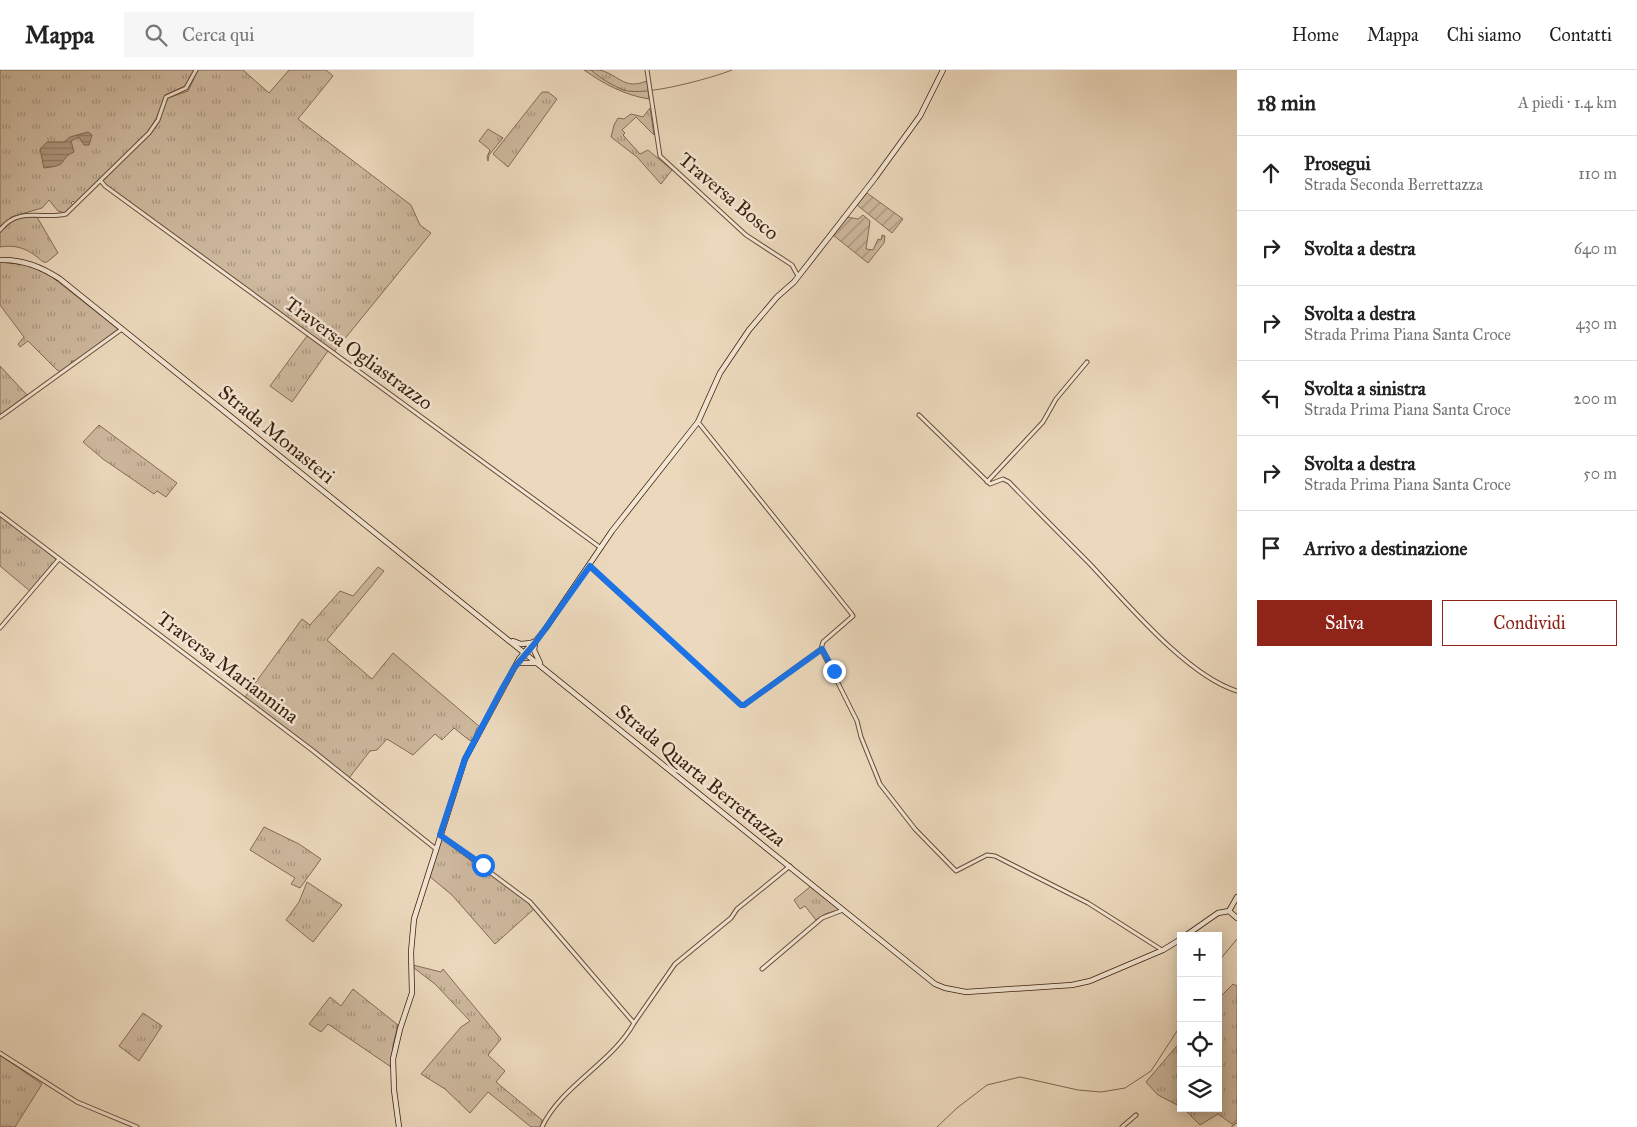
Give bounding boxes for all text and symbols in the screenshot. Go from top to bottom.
search box [124,12,474,57]
text: Mappa [25,20,94,50]
icon: search [142,21,170,49]
text: Cerca qui [182,23,255,46]
text: Home [1292,24,1339,46]
text: Mappa [1367,24,1419,46]
text: Chi siamo [1447,24,1521,46]
text: Contatti [1549,24,1612,46]
text: 18 min [1257,90,1316,116]
text: A piedi · 1.4 km [1518,93,1617,112]
street label: Traversa Bosco [674,147,784,245]
text: Prosegui [1304,152,1371,175]
icon: ahead [1257,159,1285,187]
text: 110 m [1578,164,1617,183]
text: Strada Seconda Berrettazza [1304,175,1483,194]
icon: right [1257,234,1285,262]
text: Svolta a destra [1304,237,1416,260]
text: 640 m [1574,239,1617,258]
street label: Traversa Ogliastrazzo [280,291,438,416]
text: Svolta a destra [1304,302,1416,325]
icon: right [1257,309,1285,337]
text: 430 m [1575,314,1617,333]
text: Strada Prima Piana Santa Croce [1304,325,1511,344]
text: Svolta a sinistra [1304,377,1426,400]
street label: Strada Monasteri [214,380,340,489]
icon: left [1257,384,1285,412]
text: 200 m [1574,389,1617,408]
text: Strada Prima Piana Santa Croce [1304,400,1511,419]
text: Svolta a destra [1304,452,1416,475]
icon: right [1257,459,1285,487]
text: 50 m [1583,464,1617,483]
text: Strada Prima Piana Santa Croce [1304,475,1511,494]
icon: arrive [1257,534,1285,562]
text: Arrivo a destinazione [1304,537,1467,560]
button: Salva [1257,600,1432,646]
button: Condividi [1442,600,1617,646]
street label: Traversa Mariannina [152,606,304,728]
route end [823,660,846,683]
street label: Strada Quarta Berrettazza [611,699,791,851]
route start [472,854,495,877]
map controls [1177,932,1222,1112]
button: + [1177,932,1222,977]
button: − [1177,977,1222,1022]
button: locate [1177,1022,1222,1067]
button: layers [1177,1067,1222,1112]

